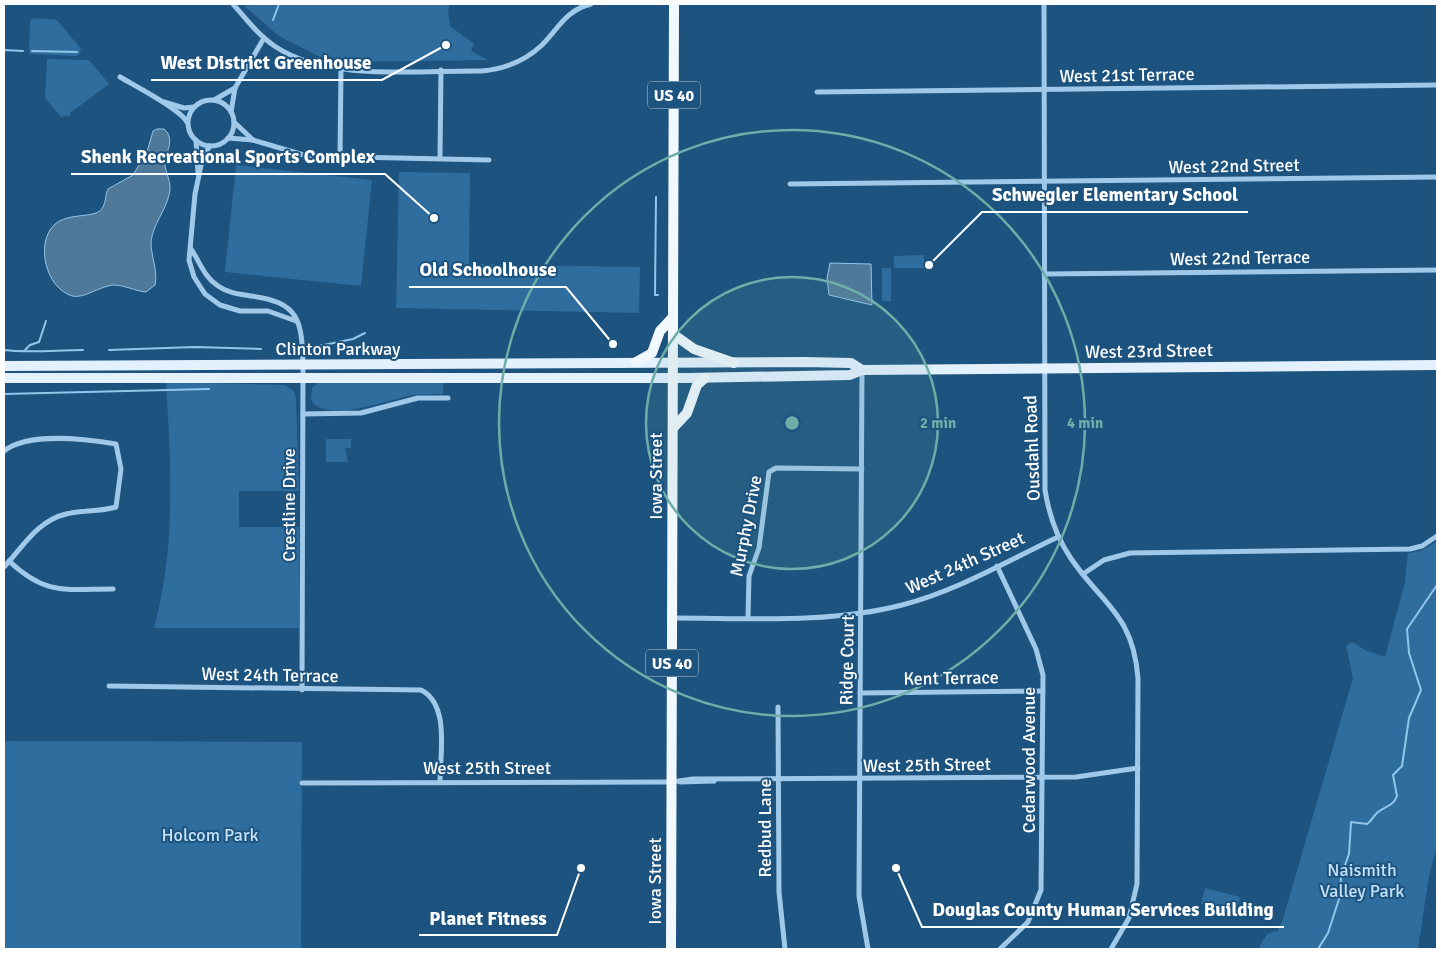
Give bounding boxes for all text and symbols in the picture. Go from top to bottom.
callout: West District Greenhouse [151,46,382,80]
text: West District Greenhouse [161,51,371,75]
street label: West 21st Terrace [1059,63,1195,87]
road number: US 40 [648,82,700,108]
callout: Shenk Recreational Sports Complex [71,140,385,174]
text: Shenk Recreational Sports Complex [81,145,376,169]
street label: West 22nd Street [1168,154,1300,178]
callout: Schwegler Elementary School [982,178,1248,212]
text: Schwegler Elementary School [992,183,1238,207]
street label: West 22nd Terrace [1170,246,1310,270]
callout: Old Schoolhouse [409,253,566,287]
text: Old Schoolhouse [419,258,557,282]
street label: Clinton Parkway [276,338,401,360]
street label: West 23rd Street [1085,339,1213,363]
street label: Ousdahl Road [1019,395,1045,501]
centre of rings [783,414,801,432]
text: 2 min [920,414,956,432]
text: 4 min [1067,414,1103,432]
street label: Iowa Street [645,432,667,520]
street label: Crestline Drive [278,448,300,562]
street label: Murphy Drive [725,474,767,578]
street label: West 24th Street [902,527,1028,599]
street label: Ridge Court [835,614,859,706]
road number: US 40 [646,650,698,676]
street label: West 24th Terrace [201,663,339,687]
street label: Kent Terrace [903,666,999,690]
street label: Cedarwood Avenue [1018,687,1040,833]
street label: West 25th Street [863,753,991,777]
street label: West 25th Street [423,757,551,779]
street label: Redbud Lane [754,778,776,878]
park label: Holcom Park [161,824,259,846]
street label: Iowa Street [644,837,666,925]
park label: Naismith Valley Park [1320,859,1404,902]
callout: Douglas County Human Services Building [922,893,1284,927]
text: Douglas County Human Services Building [932,898,1274,922]
callout: Planet Fitness [419,901,557,935]
text: Planet Fitness [429,907,547,931]

